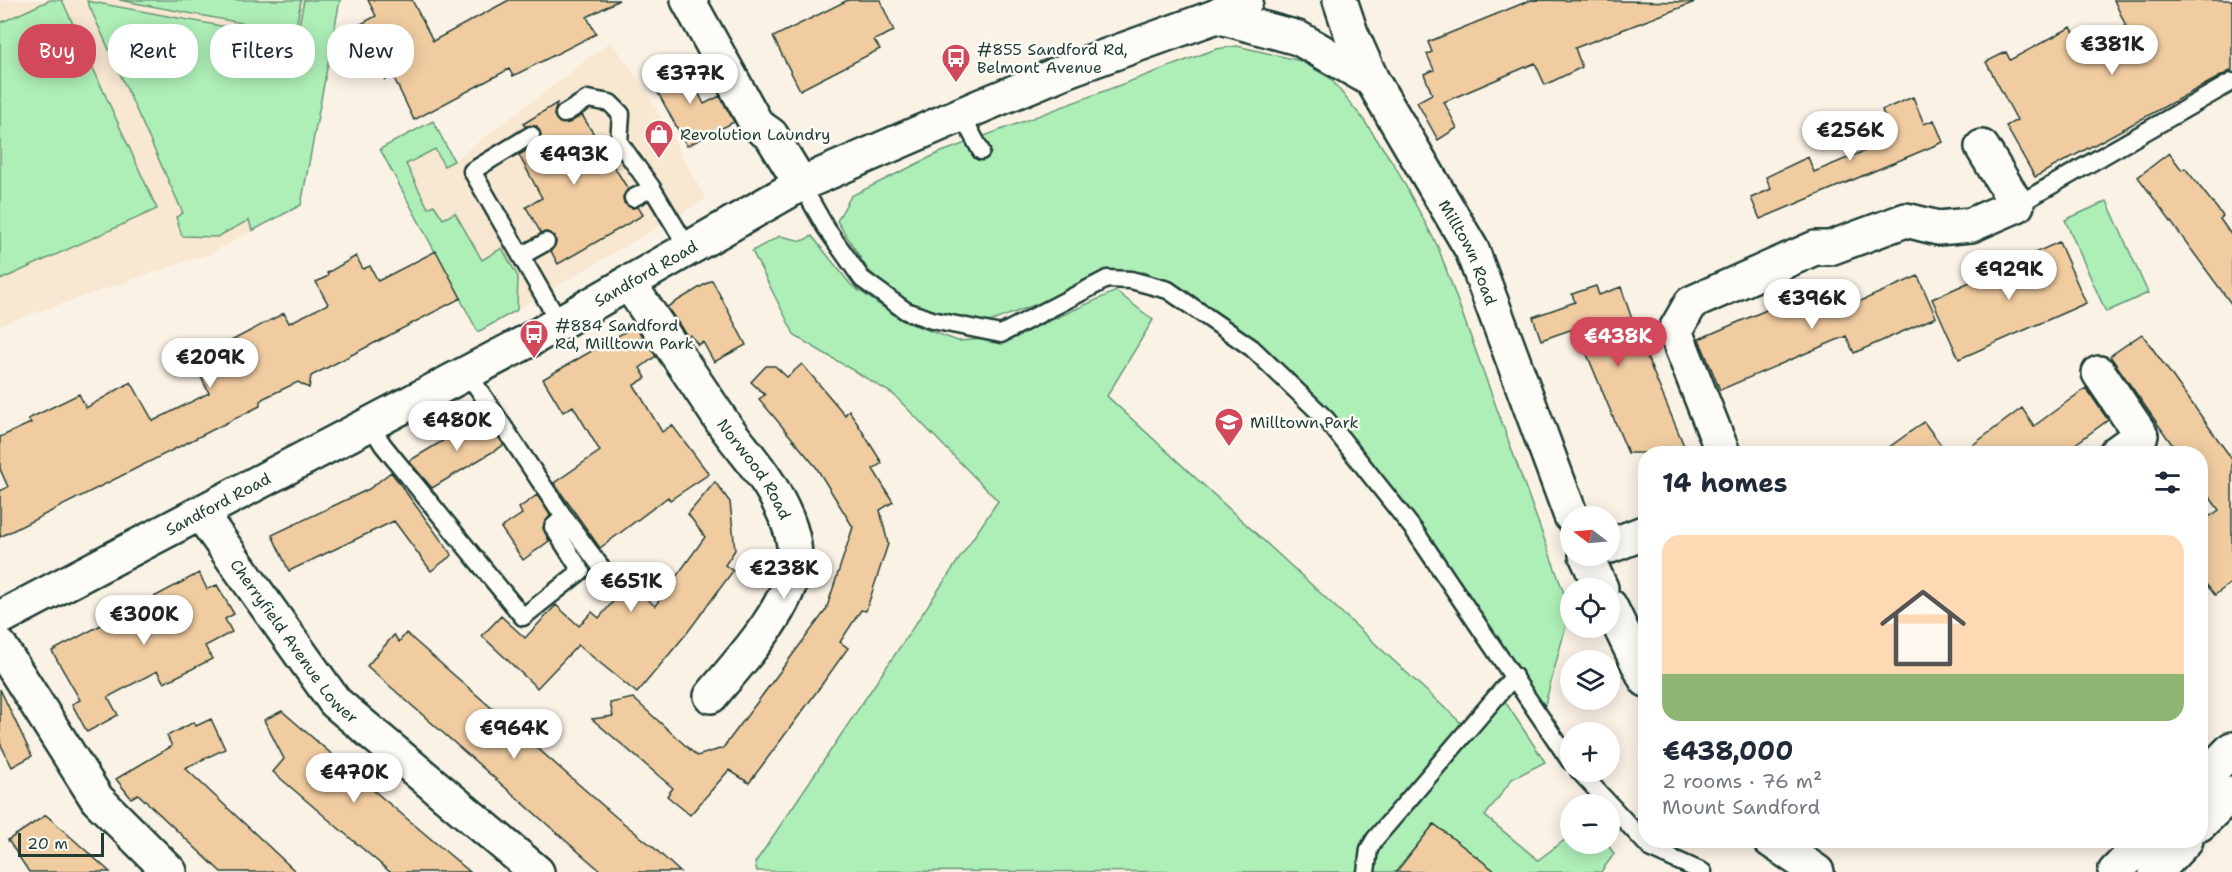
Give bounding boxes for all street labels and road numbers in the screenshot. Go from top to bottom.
street label: Milltown Road [1434,196,1502,308]
street label: Sandford Road [590,236,701,312]
street label: Norwood Road [712,415,796,523]
street label: Sandford Road [162,468,274,540]
street label: Cherryfield Avenue Lower [225,555,363,728]

